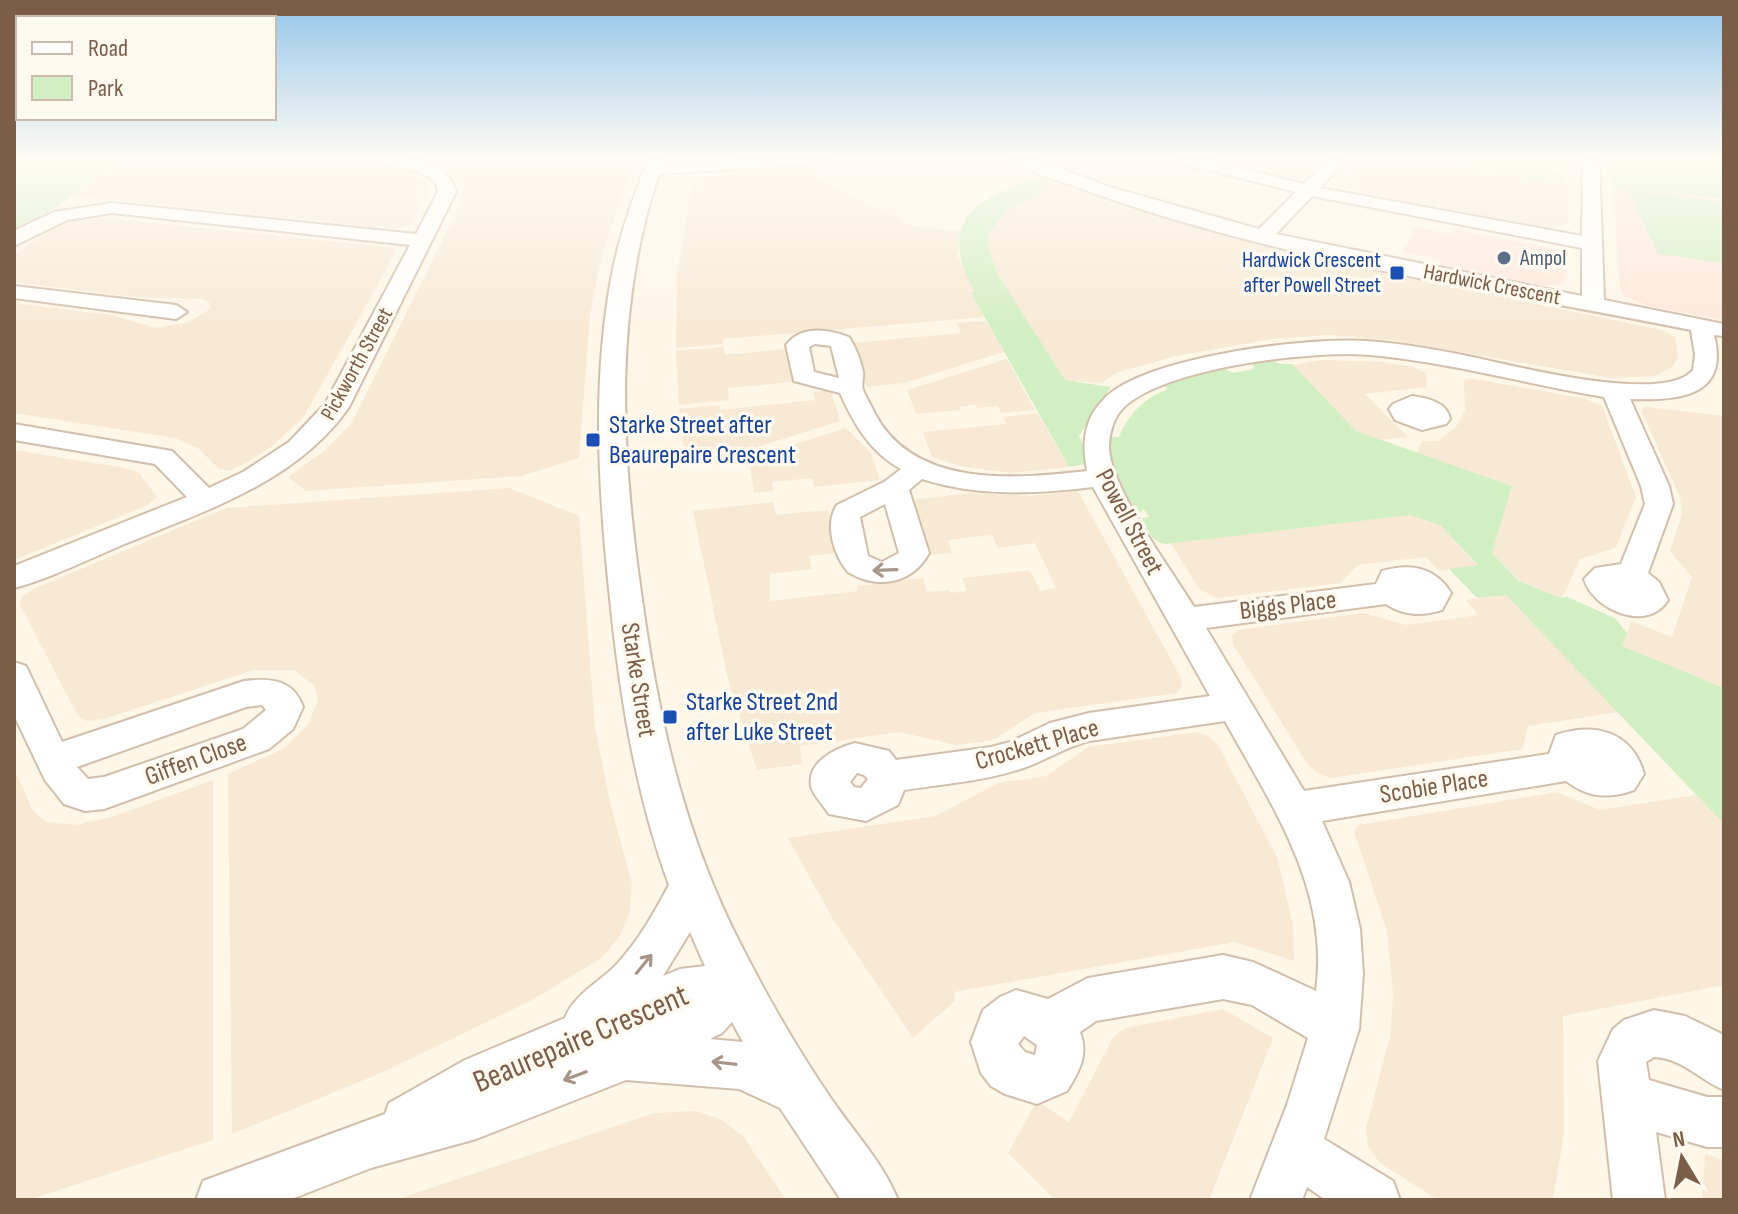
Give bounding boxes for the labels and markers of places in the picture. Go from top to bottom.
place label: Ampol [1519,245,1566,272]
place label: Hardwick Crescent after Powell Street [1242,247,1381,299]
marker: Ampol [1495,249,1513,267]
marker: Hardwick Crescent after Powell Street [1388,264,1406,282]
place label: Starke Street after Beaurepaire Crescent [609,410,796,471]
marker: Starke Street after Beaurepaire Crescent [584,431,602,449]
place label: Starke Street 2nd after Luke Street [686,687,838,748]
marker: Starke Street 2nd after Luke Street [661,708,679,726]

